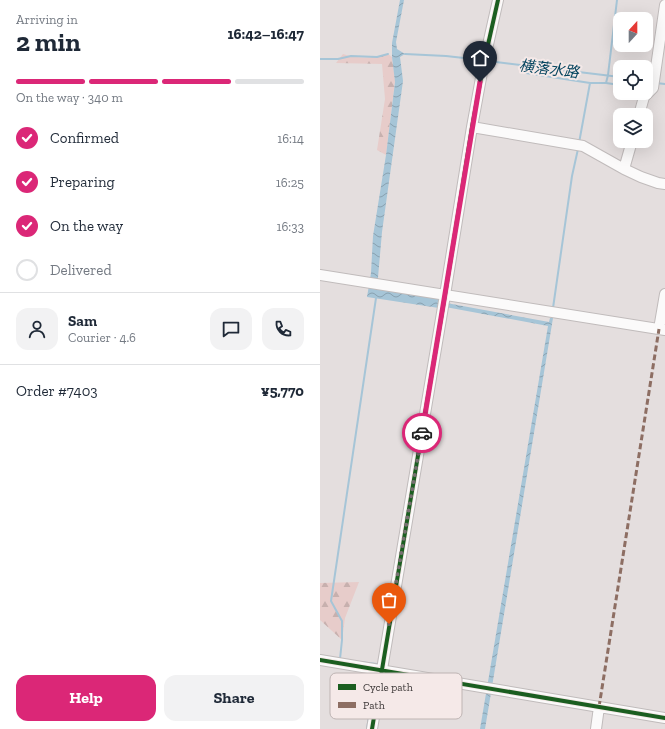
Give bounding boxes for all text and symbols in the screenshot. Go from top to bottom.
text: Arriving in [16,12,78,27]
north arrow [613,12,653,52]
map controls [613,12,653,148]
text: 16:42–16:47 [227,25,304,43]
text: 2 min [16,26,81,58]
pin [463,41,497,82]
icon: home [469,47,491,69]
water label: 横落水路 [518,56,582,82]
button: locate [613,60,653,100]
text: On the way · 340 m [16,90,123,105]
button: layers [613,108,653,148]
icon: check [16,127,38,149]
text: Confirmed [50,129,119,147]
text: 16:14 [277,131,304,146]
icon: check [16,171,38,193]
text: Preparing [50,173,115,191]
text: 16:25 [276,175,304,190]
icon: check [16,215,38,237]
text: On the way [50,217,123,235]
text: 16:33 [276,219,304,234]
text: Delivered [50,261,112,279]
button: person [16,308,58,350]
button: chat [210,308,252,350]
button: phone [262,308,304,350]
text: Sam [68,312,97,330]
text: Courier · 4.6 [68,330,136,345]
text: Order #7403 [16,382,98,400]
text: ¥5,770 [261,382,304,400]
courier [402,413,442,453]
icon: car [411,422,433,444]
pin [372,583,406,624]
icon: bag [378,589,400,611]
legend [330,673,462,719]
button: Help [16,675,156,721]
button: Share [164,675,304,721]
text: Cycle path [363,681,414,694]
text: Path [363,699,386,712]

